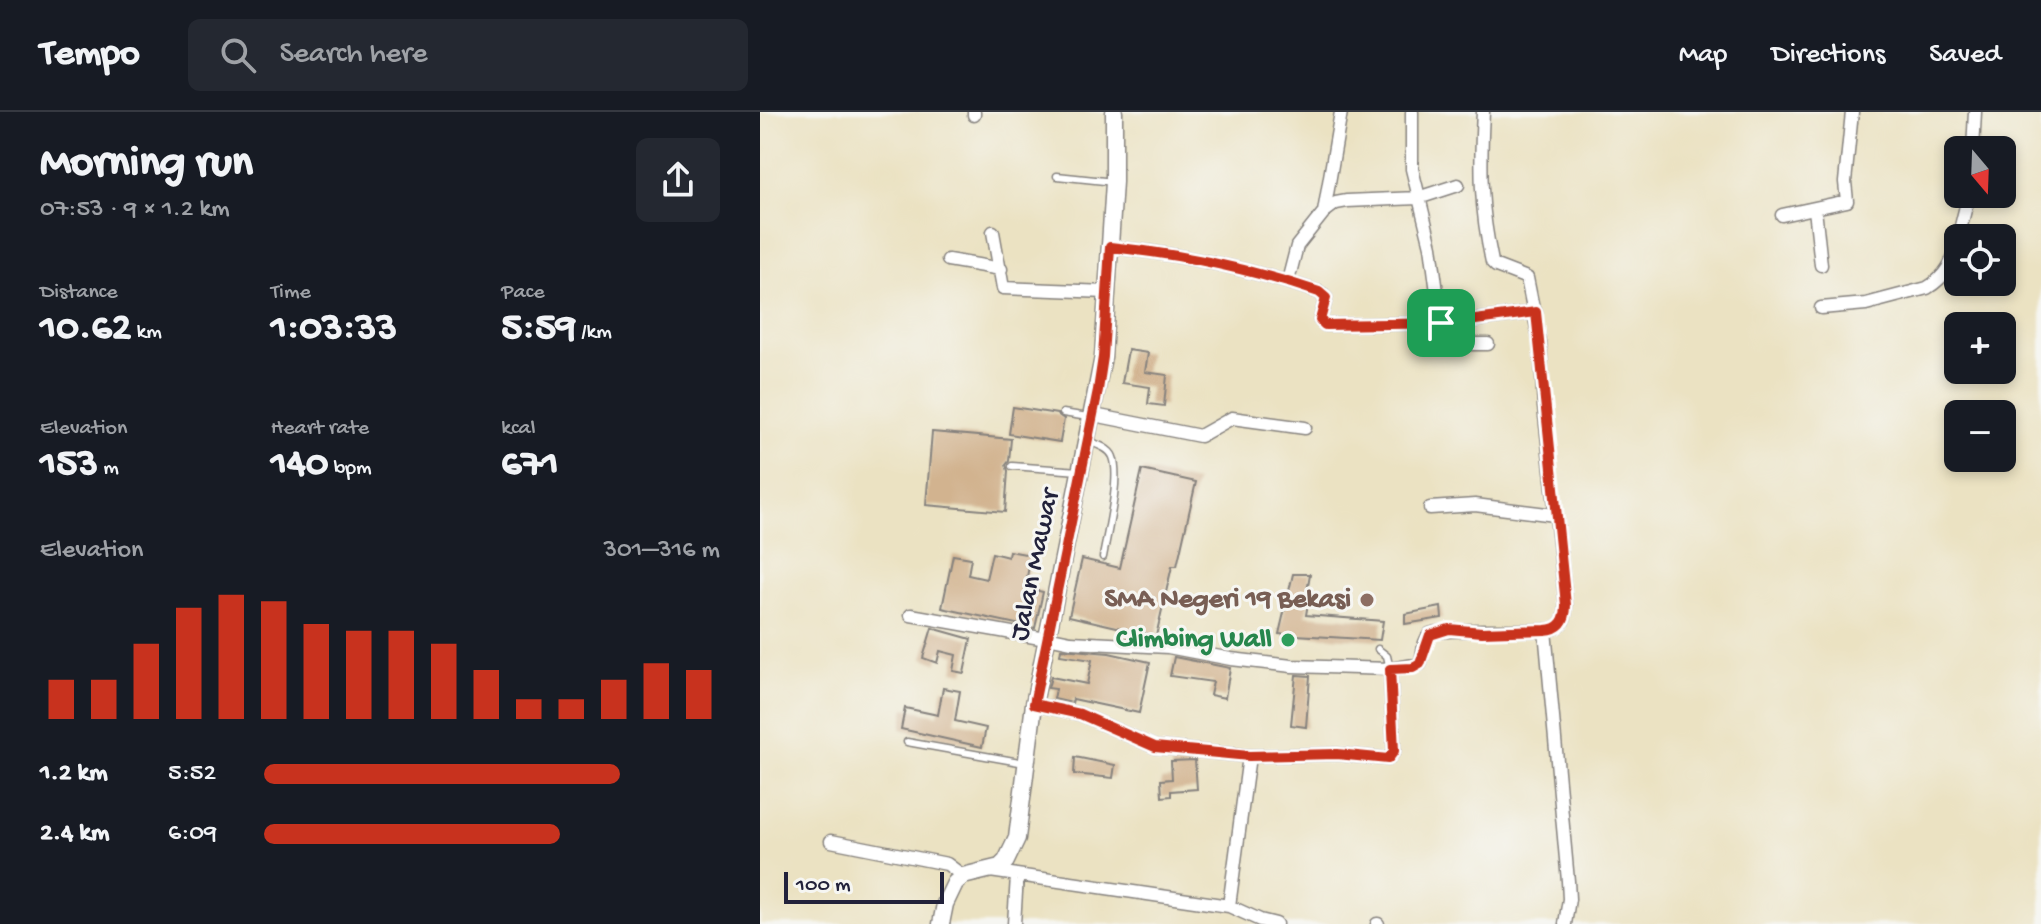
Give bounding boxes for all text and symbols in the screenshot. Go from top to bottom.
search box [188,19,748,91]
text: Tempo [40,33,140,77]
icon: search [216,33,260,77]
text: Search here [280,38,427,73]
text: Map [1679,39,1727,72]
text: Directions [1771,39,1885,72]
text: Saved [1929,39,2001,72]
north arrow [1944,136,2016,208]
map controls [1944,136,2016,472]
button: share [636,138,720,222]
text: Morning run [40,139,253,191]
text: 07:53 · 9 × 1.2 km [40,195,230,226]
button: locate [1944,224,2016,296]
text: Distance [40,280,118,306]
text: Time [271,280,311,306]
text: Pace [501,280,545,306]
pin [1407,289,1475,357]
icon: arrive [1419,301,1463,345]
text: 10.62 [40,306,131,353]
text: 1:03:33 [271,306,397,353]
text: 5:59 [501,306,576,353]
button: + [1944,312,2016,384]
text: km [131,320,162,346]
text: /km [576,320,612,346]
button: − [1944,400,2016,472]
text: Elevation [40,416,127,442]
text: Heart rate [271,416,369,442]
text: kcal [501,416,536,442]
text: 153 [40,442,98,489]
text: 140 [271,442,328,489]
text: 671 [501,442,559,489]
text: m [98,456,119,482]
text: bpm [328,456,372,482]
street label: Jalan Mawar [1004,484,1069,644]
text: Elevation [40,536,143,567]
text: 301–316 m [604,536,720,567]
place label: SMA Negeri 19 Bekasi [1105,584,1351,617]
marker: SMA Negeri 19 Bekasi [1358,591,1376,609]
place label: Climbing Wall [1116,624,1272,657]
marker: Climbing Wall [1279,631,1297,649]
text: 1.2 km [40,759,108,790]
text: 5:52 [168,759,216,790]
text: 2.4 km [40,819,109,850]
text: 6:09 [168,819,217,850]
scale bar [784,868,944,904]
text: 100 m [796,873,851,899]

